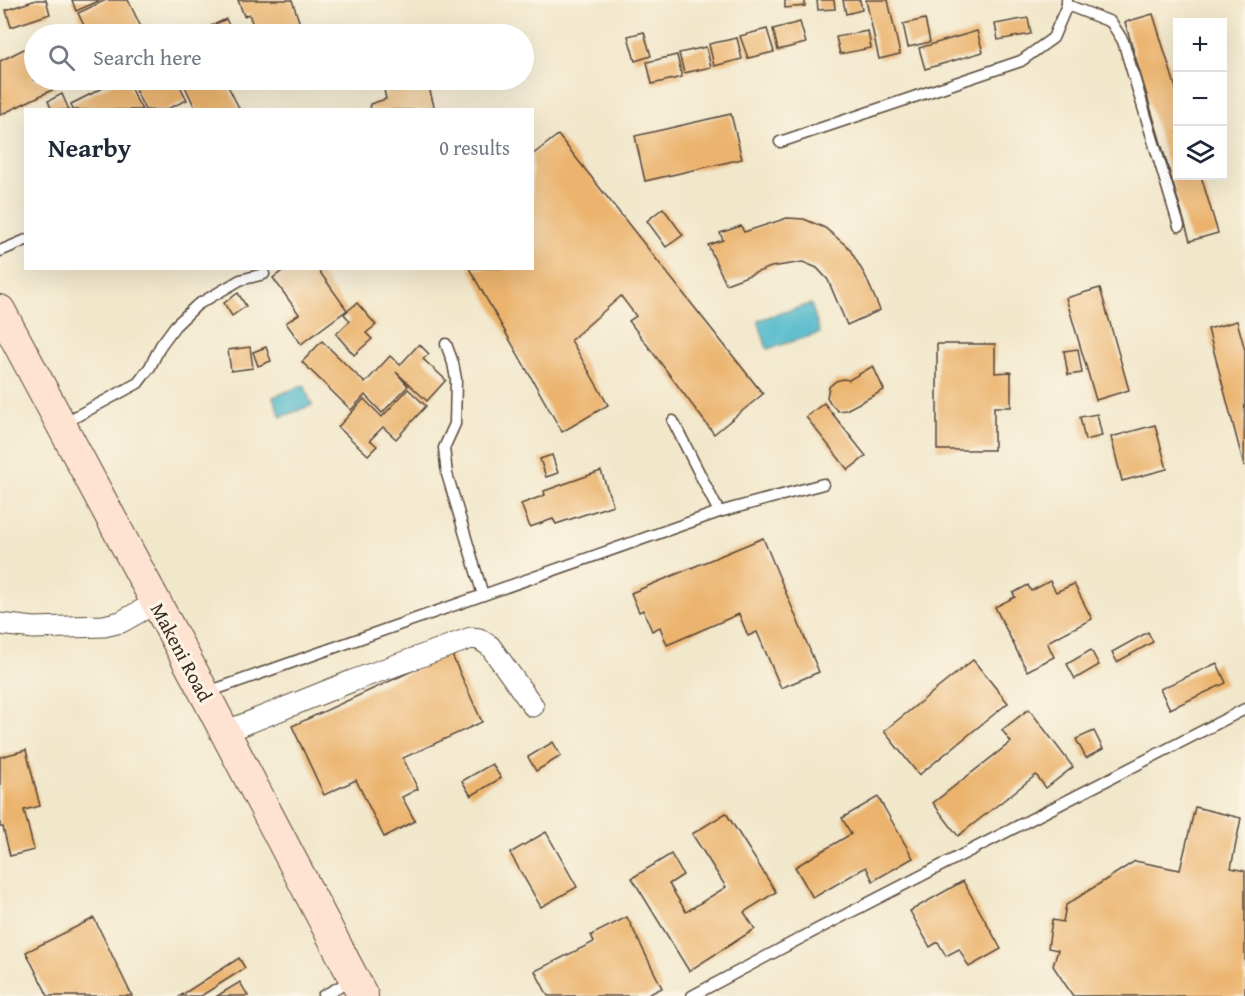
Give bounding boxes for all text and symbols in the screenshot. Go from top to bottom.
map controls [1173,18,1227,180]
button: + [1173,18,1227,72]
search box [24,24,534,90]
icon: search [45,41,78,74]
text: Search here [93,41,202,73]
button: − [1173,72,1227,126]
button: layers [1173,126,1227,180]
text: Nearby [48,128,131,167]
text: 0 results [439,133,510,162]
street label: Makeni Road [144,597,220,707]

